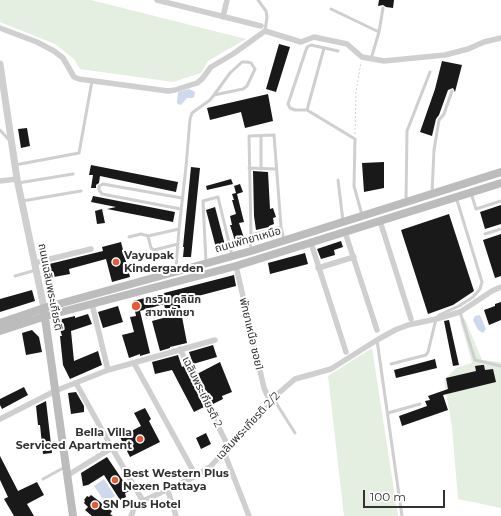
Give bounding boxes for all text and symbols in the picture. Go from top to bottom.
street label: ถนนพัทยาเหนือ [213,224,283,256]
street label: ถนนเฉลิมพระเกียรติ [35,242,65,332]
place label: Vayupak Kindergarden [124,249,204,275]
marker: Vayupak Kindergarden [111,257,121,267]
place label: กรวิน คลินิก สาขาพัทยา [145,293,201,319]
street label: พัทยาเหนือ ซอย1 [236,297,266,371]
marker: กรวิน คลินิก สาขาพัทยา [130,300,142,312]
street label: เฉลิมพระเกียรติ 2 [179,354,225,430]
street label: เฉลิมพระเกียรติ 2/2 [213,390,283,462]
place label: Bella Villa Serviced Apartment [16,426,132,452]
marker: Bella Villa Serviced Apartment [135,434,145,444]
place label: Best Western Plus Nexen Pattaya [123,467,229,493]
marker: Best Western Plus Nexen Pattaya [110,475,120,485]
scale bar [365,482,447,508]
text: 100 m [370,489,406,504]
place label: SN Plus Hotel [103,498,181,512]
marker: SN Plus Hotel [90,500,100,510]

